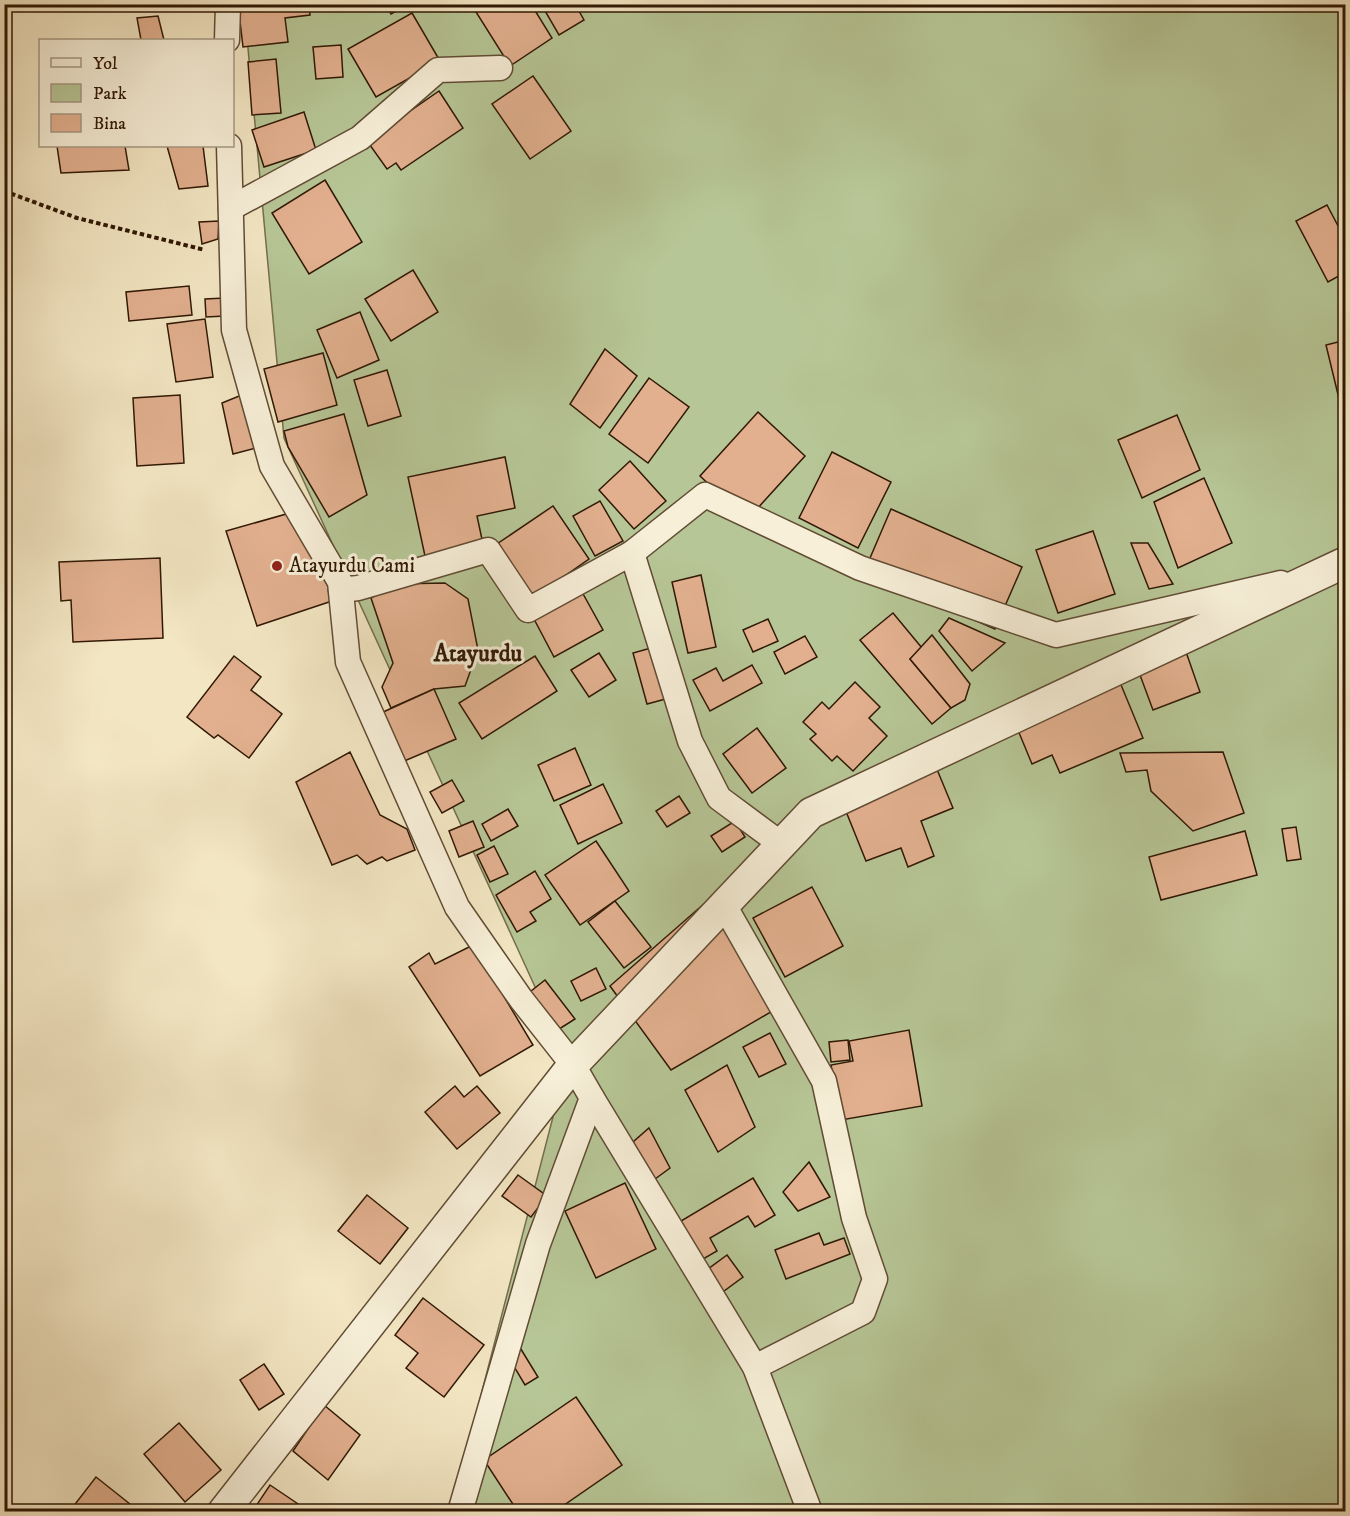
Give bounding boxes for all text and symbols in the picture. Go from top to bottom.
legend [39,39,234,147]
text: Yol [93,53,118,75]
text: Park [93,83,127,105]
text: Bina [93,113,126,135]
place label: Atayurdu Cami [289,553,415,579]
marker: Atayurdu Cami [270,559,284,573]
district label: Atayurdu [433,639,523,669]

